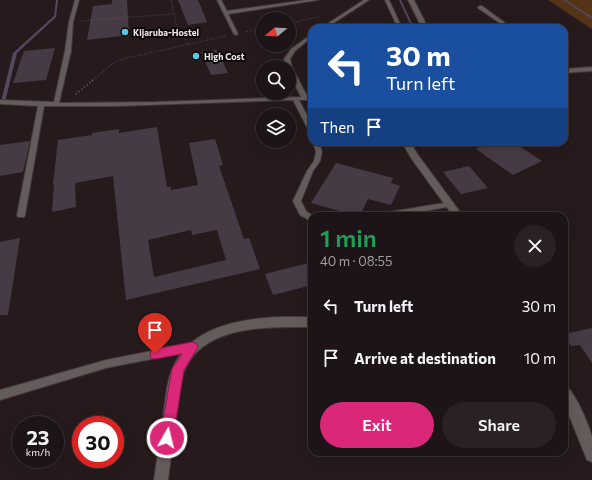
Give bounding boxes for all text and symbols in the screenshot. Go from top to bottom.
north arrow [256,12,296,52]
map controls [256,12,296,148]
marker: Kijaruba-Hostel [120,27,130,37]
place label: Kijaruba-Hostel [133,27,199,38]
text: 30 m [386,38,451,72]
icon: left [320,40,372,92]
marker: High Cost [191,51,201,61]
place label: High Cost [204,51,245,62]
button: search [256,60,296,100]
text: Turn left [386,72,455,94]
button: layers [256,108,296,148]
icon: arrive [363,116,385,138]
text: Then [320,118,355,136]
text: 1 min [320,223,377,252]
button: close [514,225,556,267]
text: 40 m · 08:55 [320,253,393,269]
icon: left [320,295,342,317]
text: Turn left [354,297,413,315]
text: 30 m [522,297,556,315]
pin [138,313,172,354]
icon: arrive [144,319,166,341]
icon: arrive [320,347,342,369]
text: Arrive at destination [354,349,496,367]
text: 10 m [524,349,556,367]
button: Exit [320,402,434,448]
button: Share [442,402,556,448]
speed limit sign: 30 [72,416,124,468]
position arrow [146,417,188,459]
text: 23 [26,425,50,449]
text: km/h [26,446,50,458]

